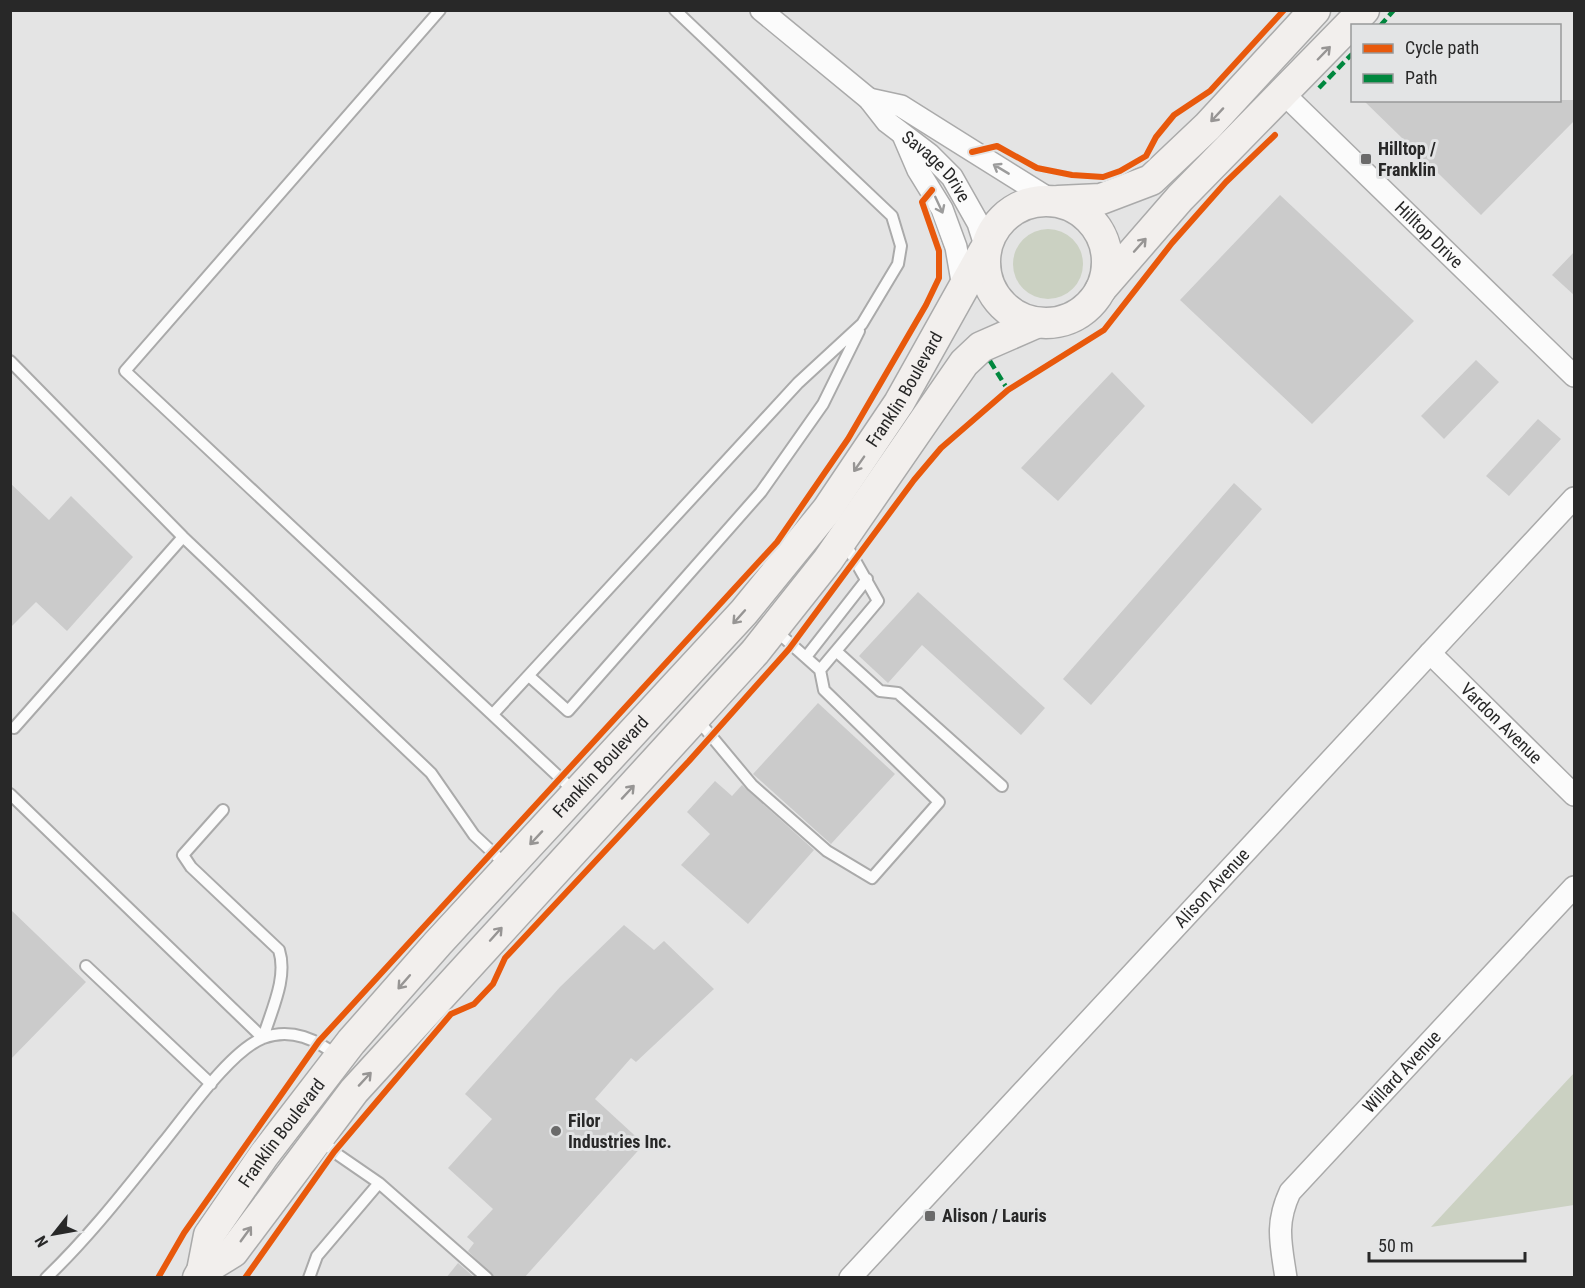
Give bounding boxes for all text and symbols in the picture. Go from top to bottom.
legend [1351,24,1561,102]
text: Cycle path [1405,37,1479,58]
one-way arrow [1317,45,1331,60]
text: Path [1405,67,1438,88]
one-way arrow [1210,108,1225,123]
street label: Savage Drive [898,126,975,206]
place label: Hilltop / Franklin [1378,138,1436,180]
marker: Hilltop / Franklin [1359,152,1373,166]
one-way arrow [993,163,1010,175]
one-way arrow [934,195,946,213]
street label: Hilltop Drive [1391,197,1468,272]
one-way arrow [1133,238,1147,253]
street label: Franklin Boulevard [862,328,947,451]
one-way arrow [853,455,865,472]
one-way arrow [732,610,746,625]
street label: Vardon Avenue [1456,678,1547,768]
street label: Franklin Boulevard [548,711,652,822]
one-way arrow [621,784,635,799]
one-way arrow [529,831,543,846]
street label: Alison Avenue [1170,844,1253,932]
one-way arrow [489,927,503,942]
one-way arrow [397,974,411,989]
street label: Willard Avenue [1358,1026,1445,1117]
one-way arrow [358,1072,372,1087]
street label: Franklin Boulevard [234,1074,329,1191]
place label: Filor Industries Inc. [568,1110,672,1152]
marker: Filor Industries Inc. [549,1124,563,1138]
north arrow [24,1204,84,1264]
place label: Alison / Lauris [942,1205,1047,1226]
marker: Alison / Lauris [923,1209,937,1223]
scale bar [1369,1225,1525,1263]
one-way arrow [240,1226,252,1242]
text: N [31,1232,52,1251]
text: 50 m [1378,1235,1413,1256]

